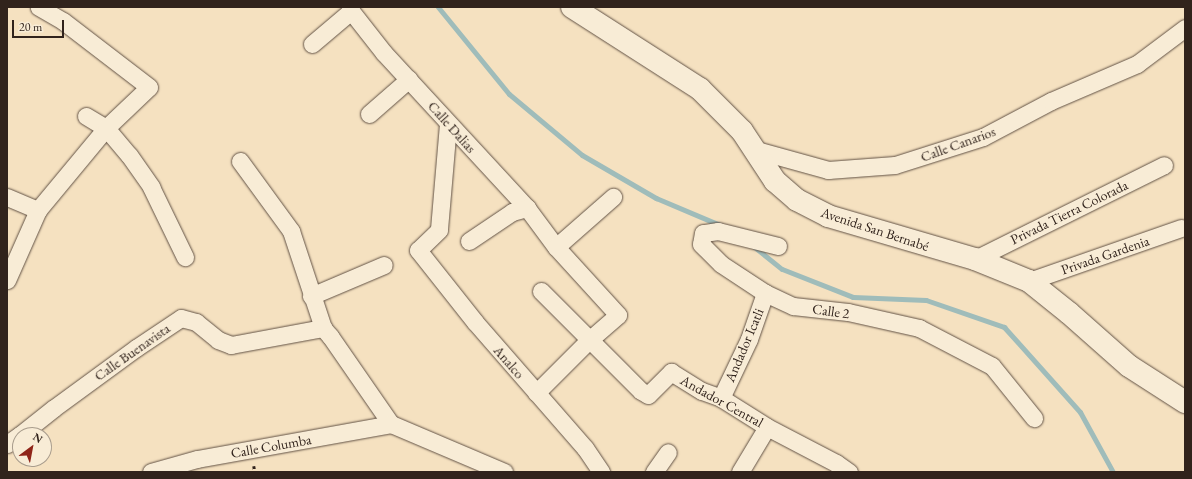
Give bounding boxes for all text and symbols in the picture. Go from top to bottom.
scale bar [14,12,66,38]
text: 20 m [19,19,42,35]
street label: Calle Dalias [424,98,480,156]
street label: Calle Canarios [918,123,998,165]
street label: Privada Tierra Colorada [1007,176,1131,248]
street label: Avenida San Bernabé [819,204,931,254]
street label: Privada Gardenia [1059,232,1151,278]
street label: Calle 2 [811,300,851,322]
street label: Andador Icatli [721,306,767,384]
street label: Calle Buenavista [91,320,173,384]
street label: Analco [490,342,528,382]
street label: Andador Central [678,371,766,431]
north arrow [12,427,52,467]
text: N [30,429,45,446]
street label: Calle Columba [230,431,312,461]

